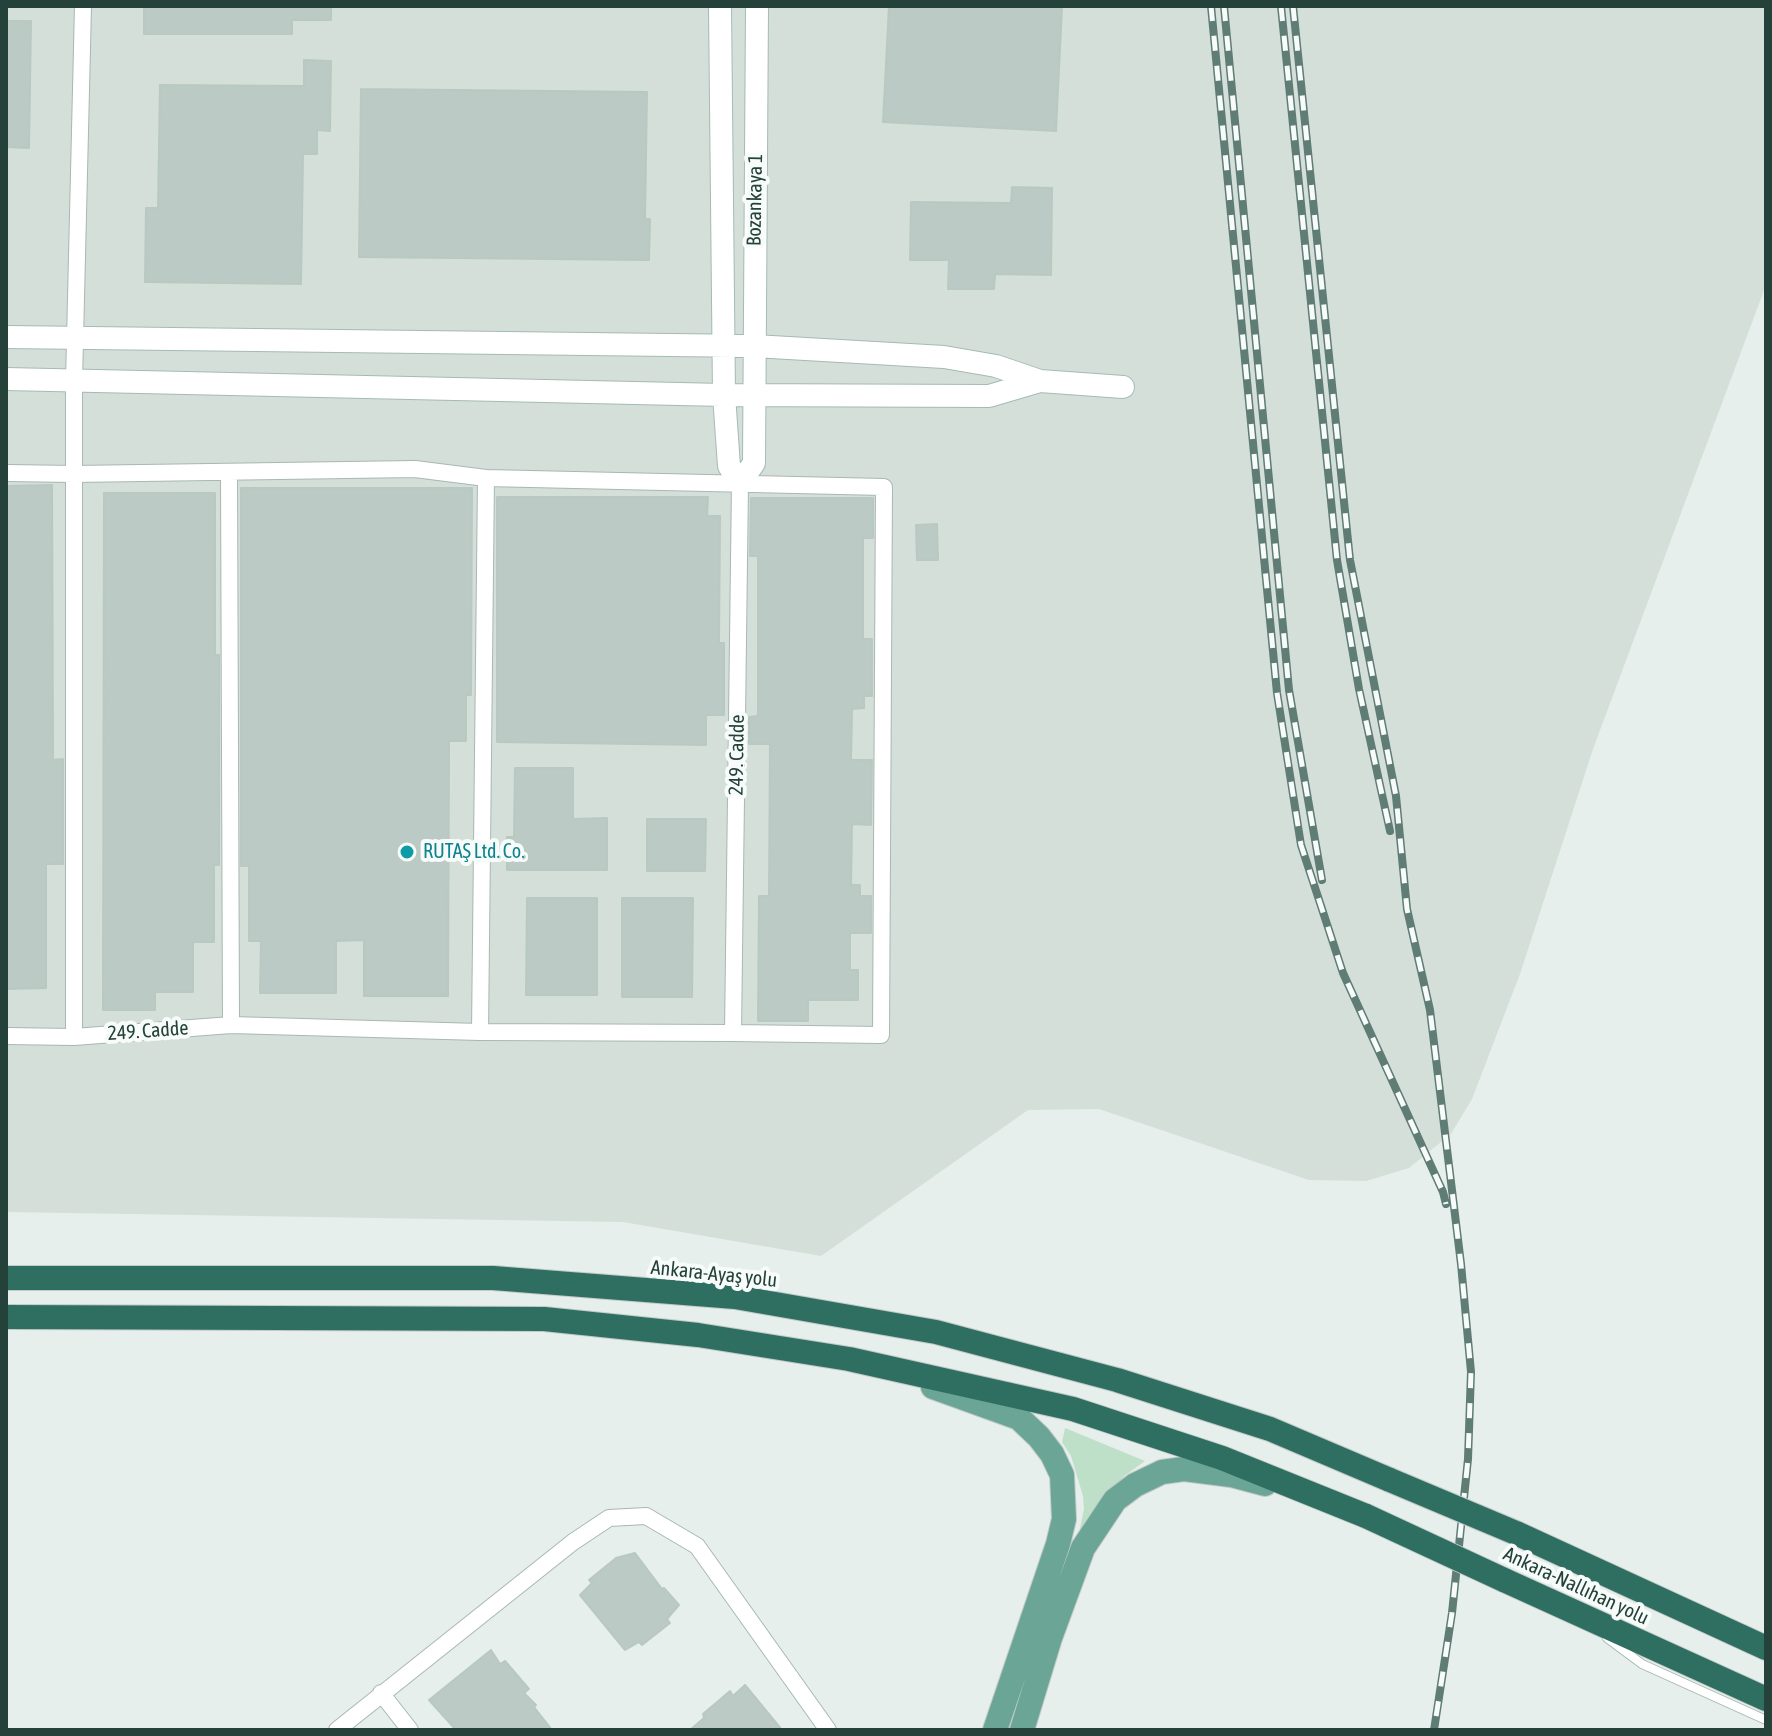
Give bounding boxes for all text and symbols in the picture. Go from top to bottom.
street label: Bozankaya 1 [742,154,768,246]
street label: 249. Cadde [724,714,750,796]
place label: RUTAŞ Ltd. Co. [423,840,525,864]
marker: RUTAŞ Ltd. Co. [398,843,416,861]
street label: 249. Cadde [107,1016,189,1046]
street label: Ankara-Ayaş yolu [650,1255,778,1293]
street label: Ankara-Nallıhan yolu [1500,1542,1652,1630]

